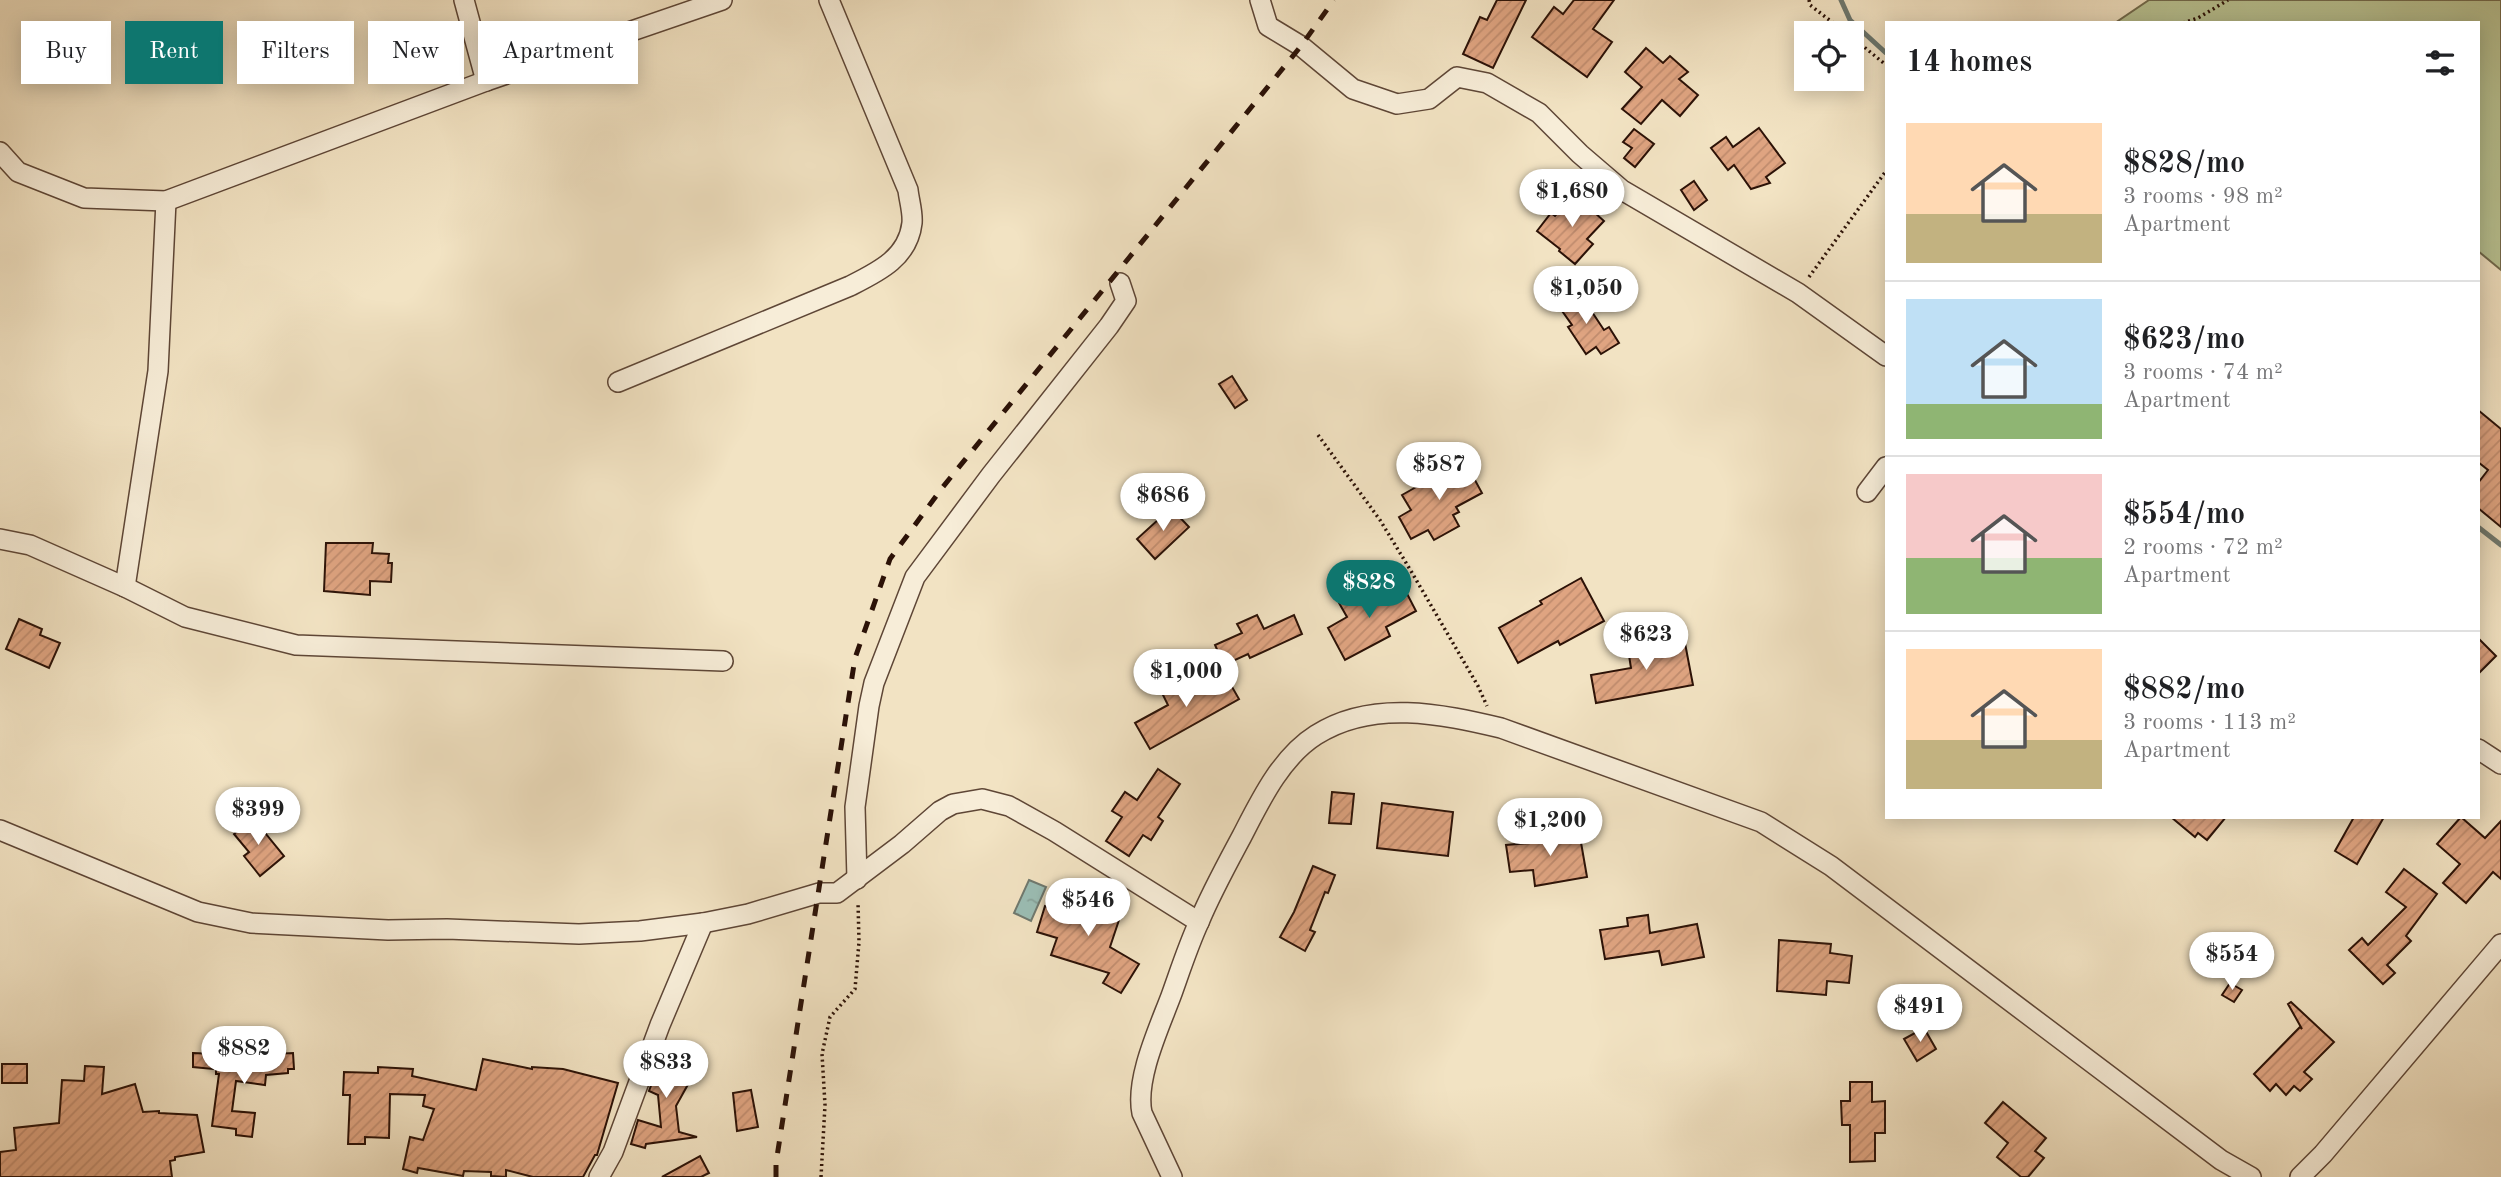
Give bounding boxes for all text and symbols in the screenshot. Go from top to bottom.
chip: Buy [21,21,111,84]
chip: Rent [125,21,223,84]
chip: Filters [237,21,354,84]
chip: New [368,21,464,84]
chip: Apartment [478,21,638,84]
map controls [1794,21,1864,91]
button: locate [1794,21,1864,91]
icon: filters [2421,44,2459,82]
text: 14 homes [1906,48,2032,78]
text: $828/mo [2123,149,2245,179]
icon: home [1962,151,2046,235]
pin: $1,680 [1515,170,1629,229]
text: $1,680 [1535,180,1609,203]
text: 3 rooms · 98 m² [2123,185,2283,208]
text: Apartment [2123,213,2231,236]
pin: $1,050 [1529,266,1643,326]
text: $1,050 [1549,277,1623,300]
text: $623/mo [2123,325,2245,355]
icon: home [1962,327,2046,411]
text: 3 rooms · 74 m² [2123,361,2283,384]
text: Apartment [2123,389,2231,412]
pin: $587 [1398,442,1480,502]
text: $587 [1412,453,1466,476]
pin: $686 [1122,474,1204,533]
text: $686 [1136,484,1190,507]
text: $554/mo [2123,500,2245,530]
icon: home [1962,502,2046,586]
text: 2 rooms · 72 m² [2123,536,2283,559]
pin: $828 [1328,560,1410,620]
text: Apartment [2123,564,2231,587]
text: $828 [1342,571,1396,594]
pin: $623 [1605,612,1687,672]
text: $623 [1619,623,1673,646]
pin: $1,000 [1129,650,1243,709]
text: $1,000 [1149,660,1223,683]
text: $882/mo [2123,675,2245,705]
icon: home [1962,677,2046,761]
text: 3 rooms · 113 m² [2123,711,2296,734]
text: Apartment [2123,739,2231,762]
pin: $399 [217,788,299,847]
text: $399 [231,798,285,821]
pin: $1,200 [1493,798,1607,858]
text: $1,200 [1513,809,1587,832]
pin: $546 [1047,878,1129,938]
text: $546 [1061,889,1115,912]
pin: $554 [2191,932,2273,992]
text: $554 [2205,943,2259,966]
pin: $491 [1879,984,1961,1044]
text: $491 [1893,995,1947,1018]
pin: $882 [203,1026,285,1086]
text: $882 [217,1037,271,1060]
pin: $833 [625,1040,707,1100]
text: $833 [639,1051,693,1074]

